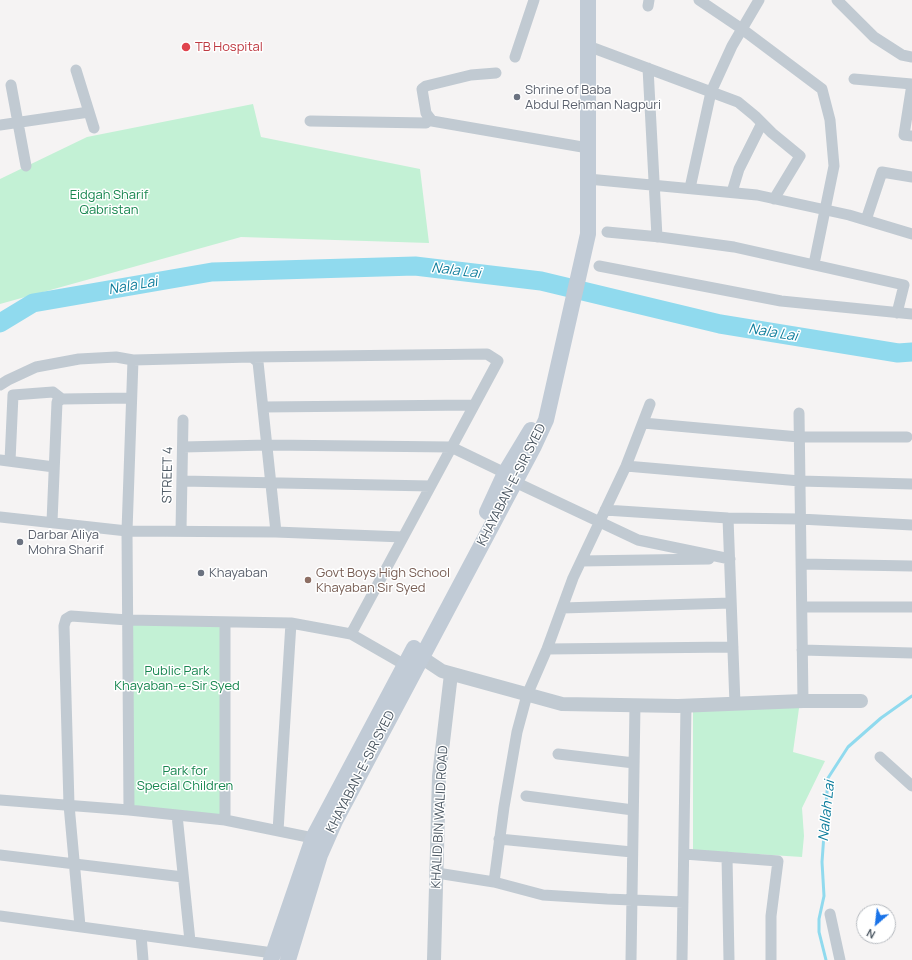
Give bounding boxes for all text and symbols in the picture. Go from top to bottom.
place label: TB Hospital [195,39,263,55]
marker: TB Hospital [180,41,192,53]
place label: Shrine of Baba Abdul Rehman Nagpuri [525,82,661,113]
marker: Shrine of Baba Abdul Rehman Nagpuri [512,92,522,102]
park label: Eidgah Sharif Qabristan [70,187,148,218]
water label: Nala Lai [430,260,482,282]
water label: Nala Lai [107,273,159,299]
water label: Nala Lai [747,321,799,345]
street label: KHAYABAN-E-SIR SYED [474,421,550,549]
street label: STREET 4 [160,446,176,504]
place label: Darbar Aliya Mohra Sharif [28,527,104,558]
marker: Darbar Aliya Mohra Sharif [15,537,25,547]
place label: Khayaban [209,565,268,581]
place label: Govt Boys High School Khayaban Sir Syed [316,565,450,596]
marker: Khayaban [196,568,206,578]
marker: Govt Boys High School Khayaban Sir Syed [303,575,313,585]
park label: Public Park Khayaban-e-Sir Syed [114,663,240,694]
street label: KHAYABAN-E-SIR SYED [323,708,399,836]
street label: KHALID BIN WALID ROAD [428,745,452,889]
park label: Park for Special Children [137,763,233,794]
water label: Nallah Lai [815,780,839,842]
north arrow [856,904,896,944]
text: N [864,926,878,943]

